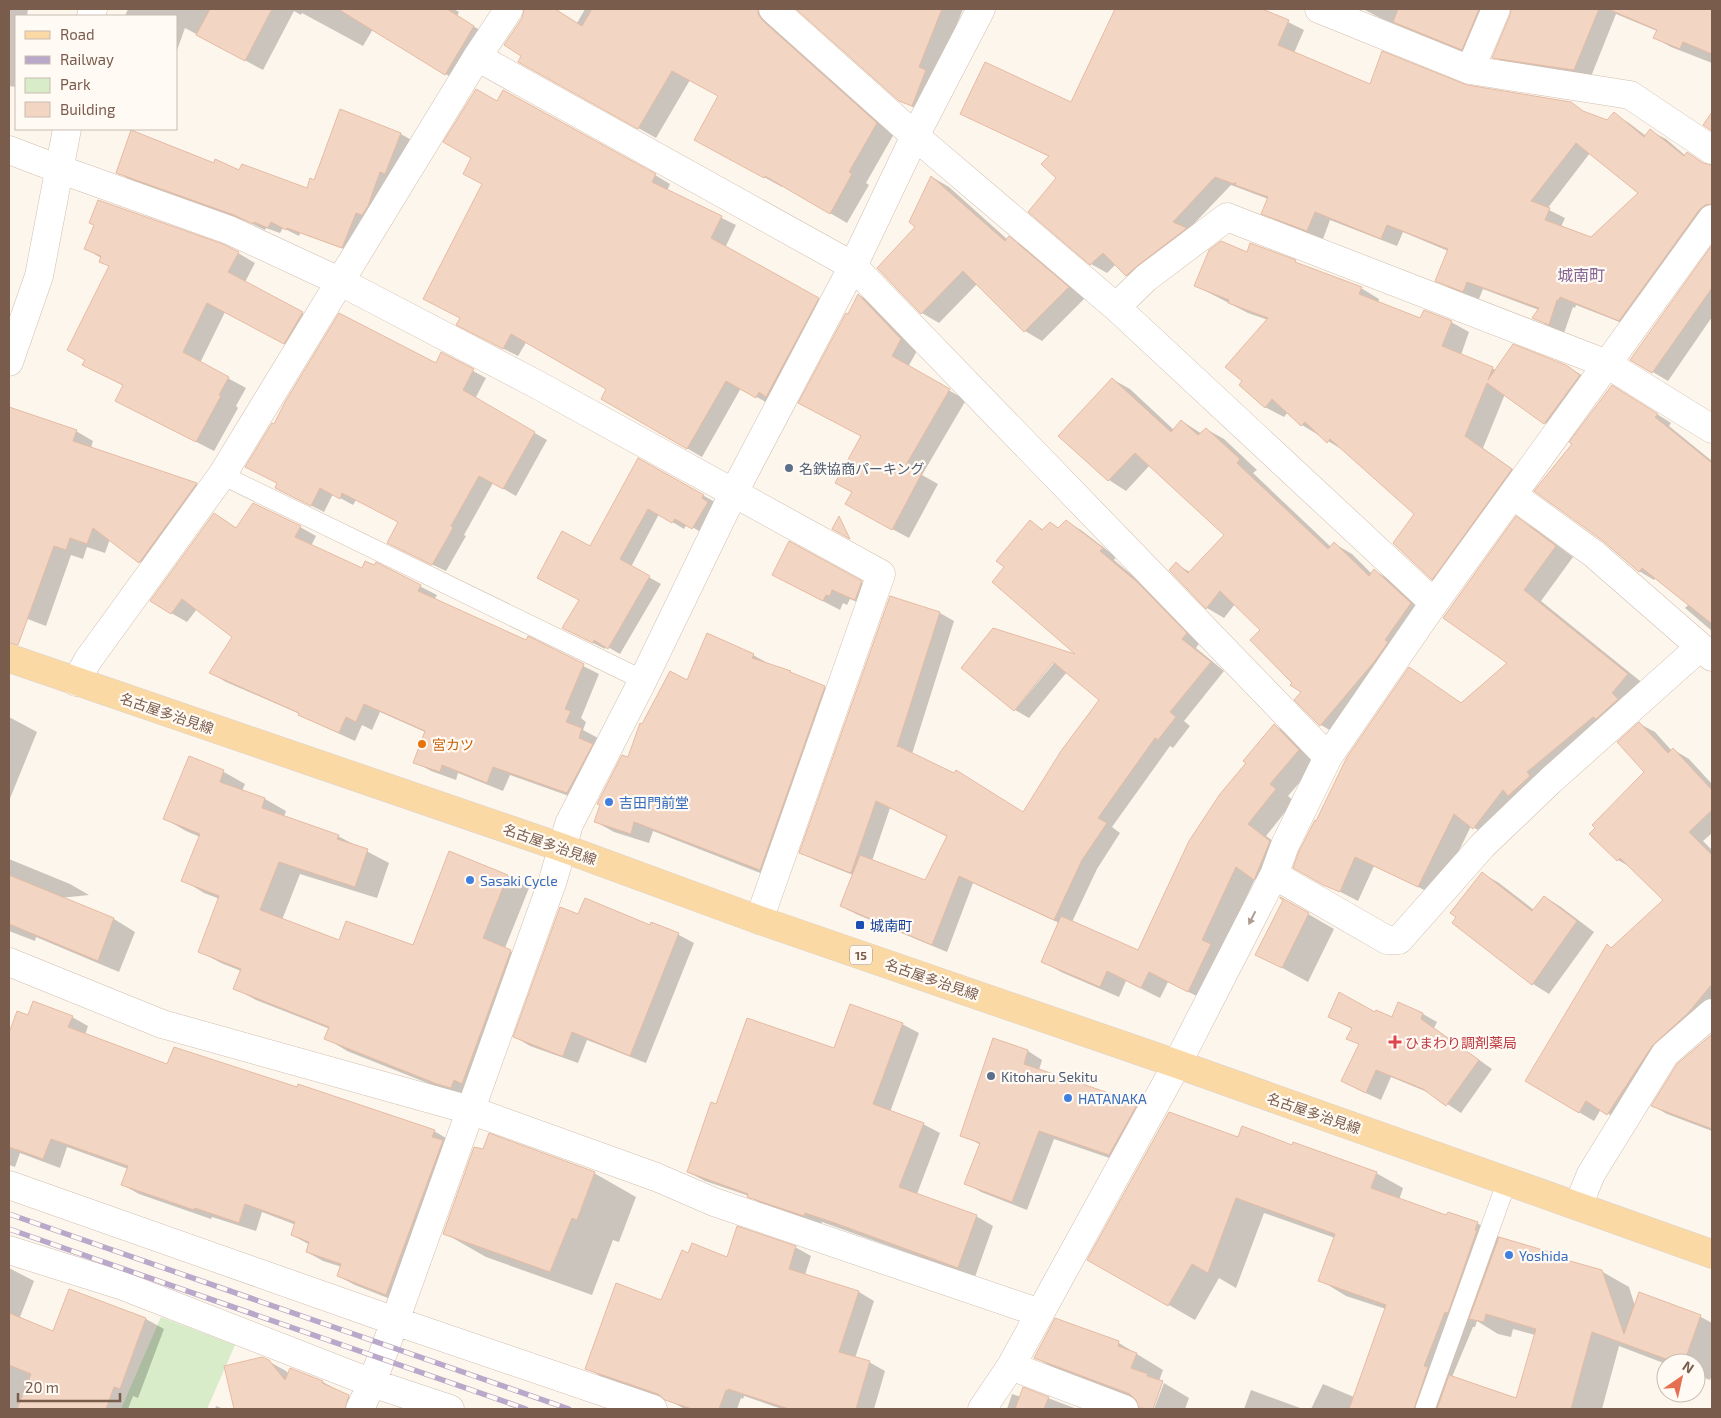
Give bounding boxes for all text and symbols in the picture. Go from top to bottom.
legend [15,15,178,130]
text: Road [60,25,95,43]
text: Railway [60,50,114,68]
text: Park [60,75,91,93]
text: Building [60,100,116,118]
district label: 城南町 [1557,265,1605,284]
place label: 名鉄協商パーキング [799,460,925,477]
marker: 名鉄協商パーキング [783,462,795,474]
street label: 名古屋多治見線 [118,689,216,737]
place label: 宮カツ [432,736,474,753]
marker: 宮カツ [416,738,428,750]
place label: 吉田門前堂 [619,794,689,811]
marker: 吉田門前堂 [603,796,615,808]
street label: 名古屋多治見線 [501,820,599,868]
place label: Sasaki Cycle [480,872,558,889]
marker: Sasaki Cycle [464,874,476,886]
one-way arrow [1248,911,1256,925]
place label: 城南町 [870,917,912,934]
marker: 城南町 [854,919,866,931]
road number: 15 [850,946,872,964]
street label: 名古屋多治見線 [883,955,981,1003]
place label: ひまわり調剤薬局 [1405,1034,1517,1051]
marker: ひまわり調剤薬局 [1389,1036,1401,1048]
place label: Kitoharu Sekitu [1001,1068,1098,1085]
marker: Kitoharu Sekitu [985,1070,997,1082]
street label: 名古屋多治見線 [1265,1089,1363,1137]
place label: HATANAKA [1078,1090,1147,1107]
marker: HATANAKA [1062,1092,1074,1104]
place label: Yoshida [1519,1247,1568,1264]
marker: Yoshida [1503,1249,1515,1261]
north arrow [1656,1353,1706,1403]
text: N [1680,1357,1697,1377]
scale bar [18,1370,120,1402]
text: 20 m [25,1378,59,1396]

